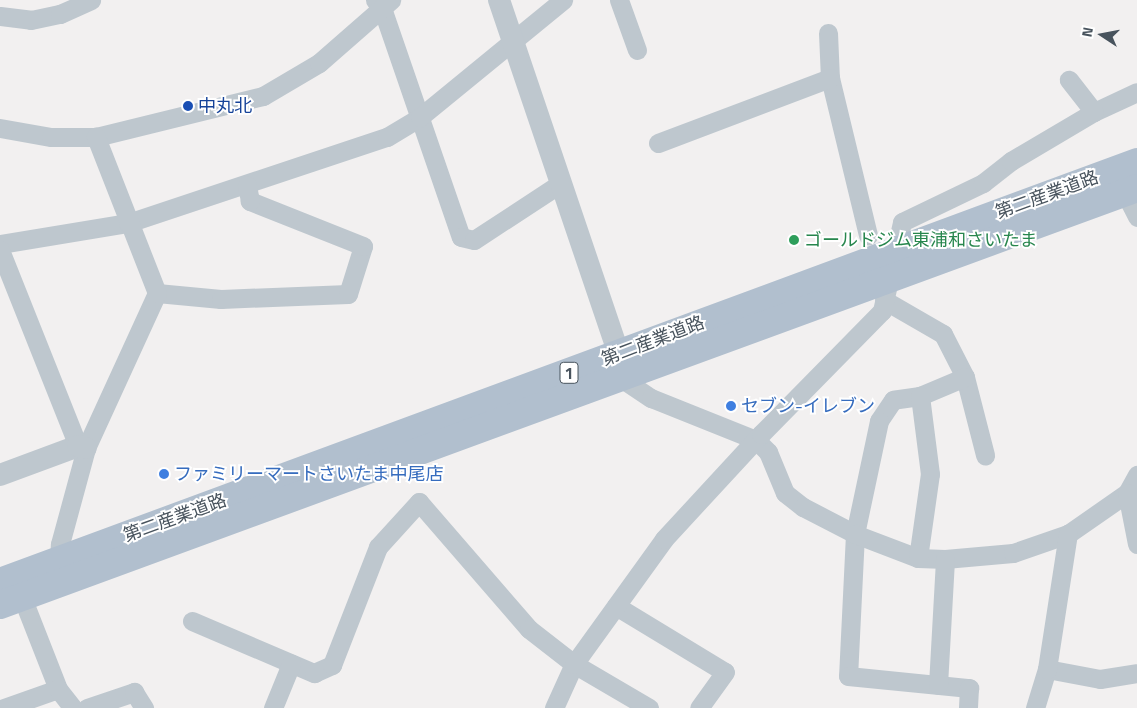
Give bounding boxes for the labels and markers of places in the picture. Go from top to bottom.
place label: 中丸北 [198,95,252,117]
marker: 中丸北 [182,100,194,112]
place label: ゴールドジム東浦和さいたま [804,229,1038,251]
marker: ゴールドジム東浦和さいたま [788,234,800,246]
place label: セブン-イレブン [741,395,875,417]
marker: セブン-イレブン [725,400,737,412]
place label: ファミリーマートさいたま中尾店 [174,463,444,485]
marker: ファミリーマートさいたま中尾店 [158,468,170,480]

